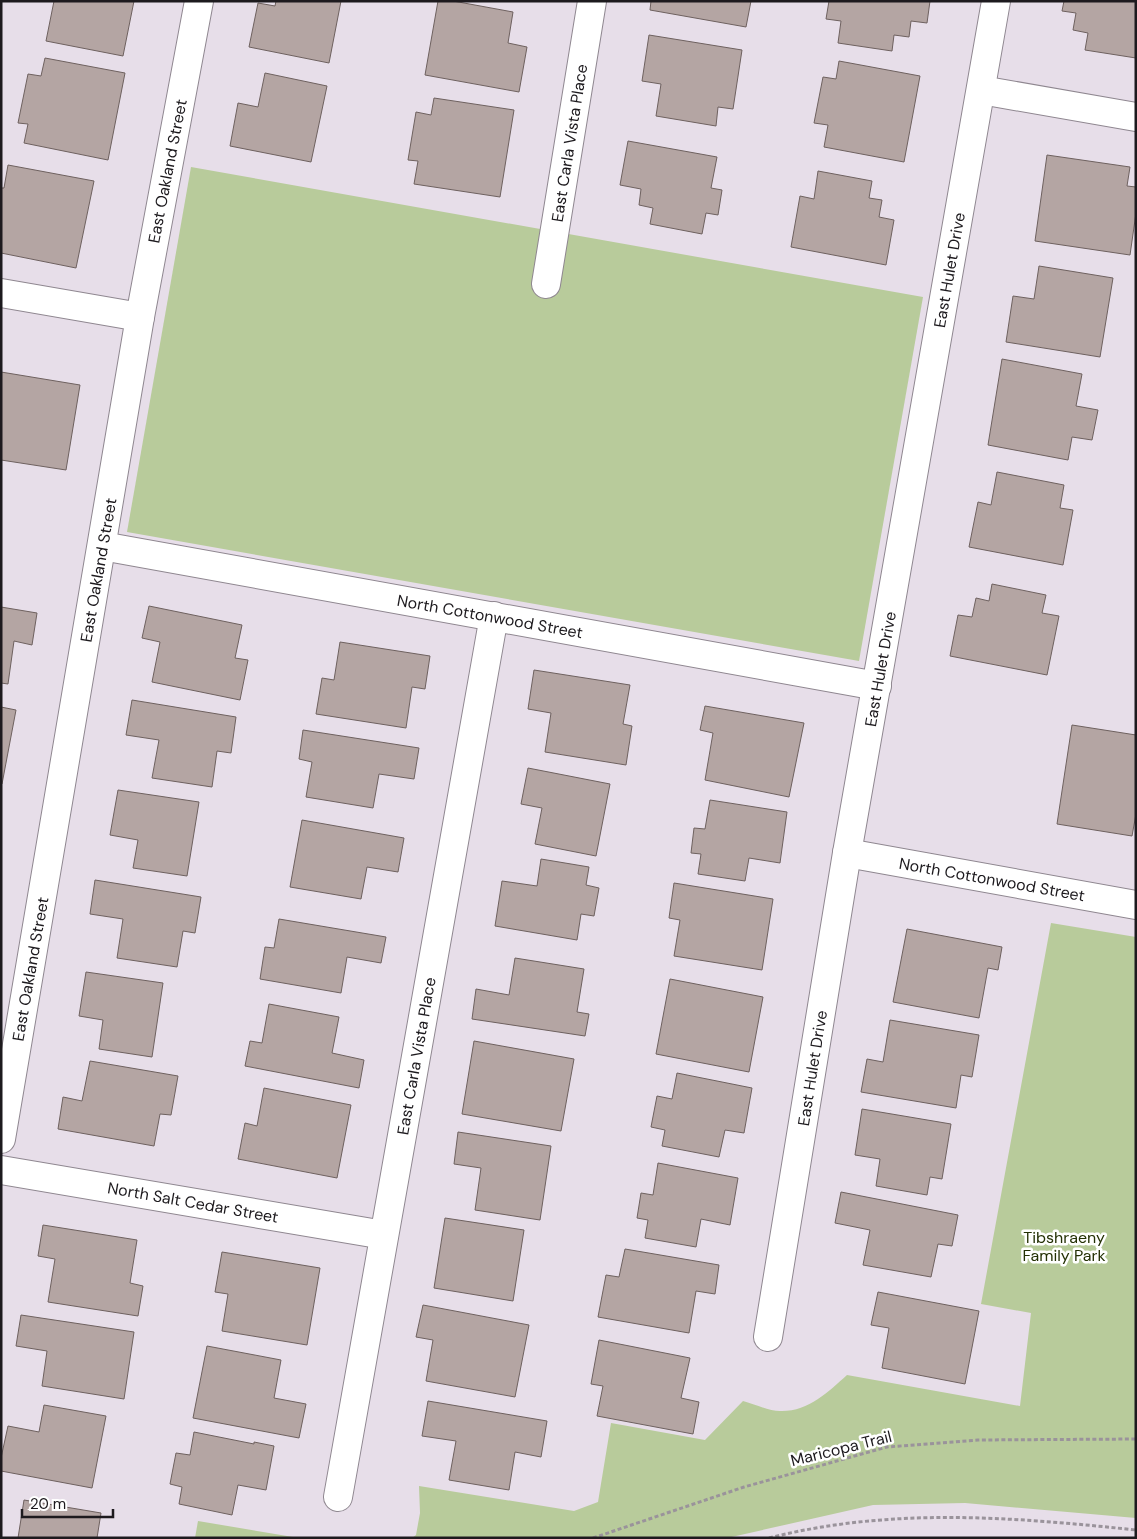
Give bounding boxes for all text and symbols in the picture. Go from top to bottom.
street label: East Carla Vista Place [547,63,592,224]
street label: East Oakland Street [143,97,192,245]
street label: East Hulet Drive [929,211,970,329]
street label: East Oakland Street [75,496,122,644]
street label: North Cottonwood Street [395,590,584,643]
street label: East Hulet Drive [860,610,901,728]
street label: North Cottonwood Street [897,853,1086,906]
street label: East Oakland Street [7,895,54,1043]
street label: East Carla Vista Place [392,976,441,1137]
street label: East Hulet Drive [793,1009,832,1127]
street label: North Salt Cedar Street [106,1177,280,1228]
park label: Tibshraeny Family Park [1022,1227,1106,1266]
street label: Maricopa Trail [788,1426,894,1471]
scale bar [22,1486,114,1518]
text: 20 m [30,1494,66,1514]

